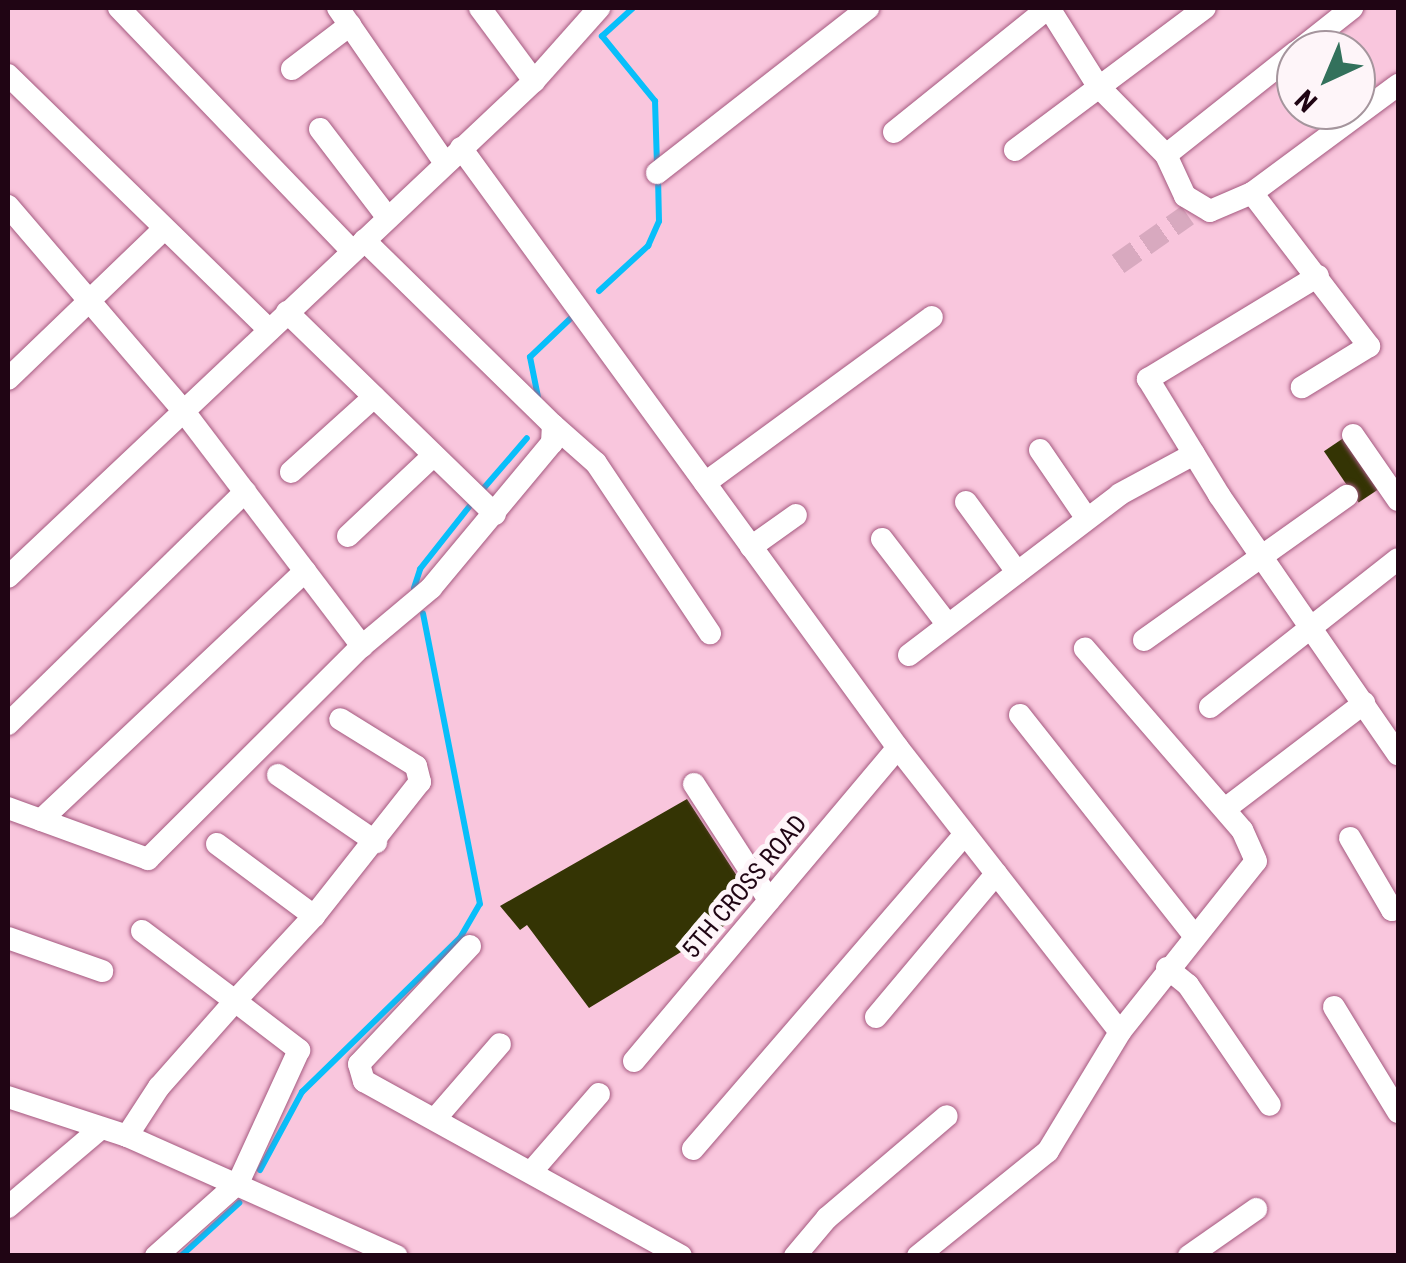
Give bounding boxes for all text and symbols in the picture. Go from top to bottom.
north arrow [1276,30,1376,130]
text: N [1289,83,1324,118]
street label: 5TH CROSS ROAD [676,809,814,965]

